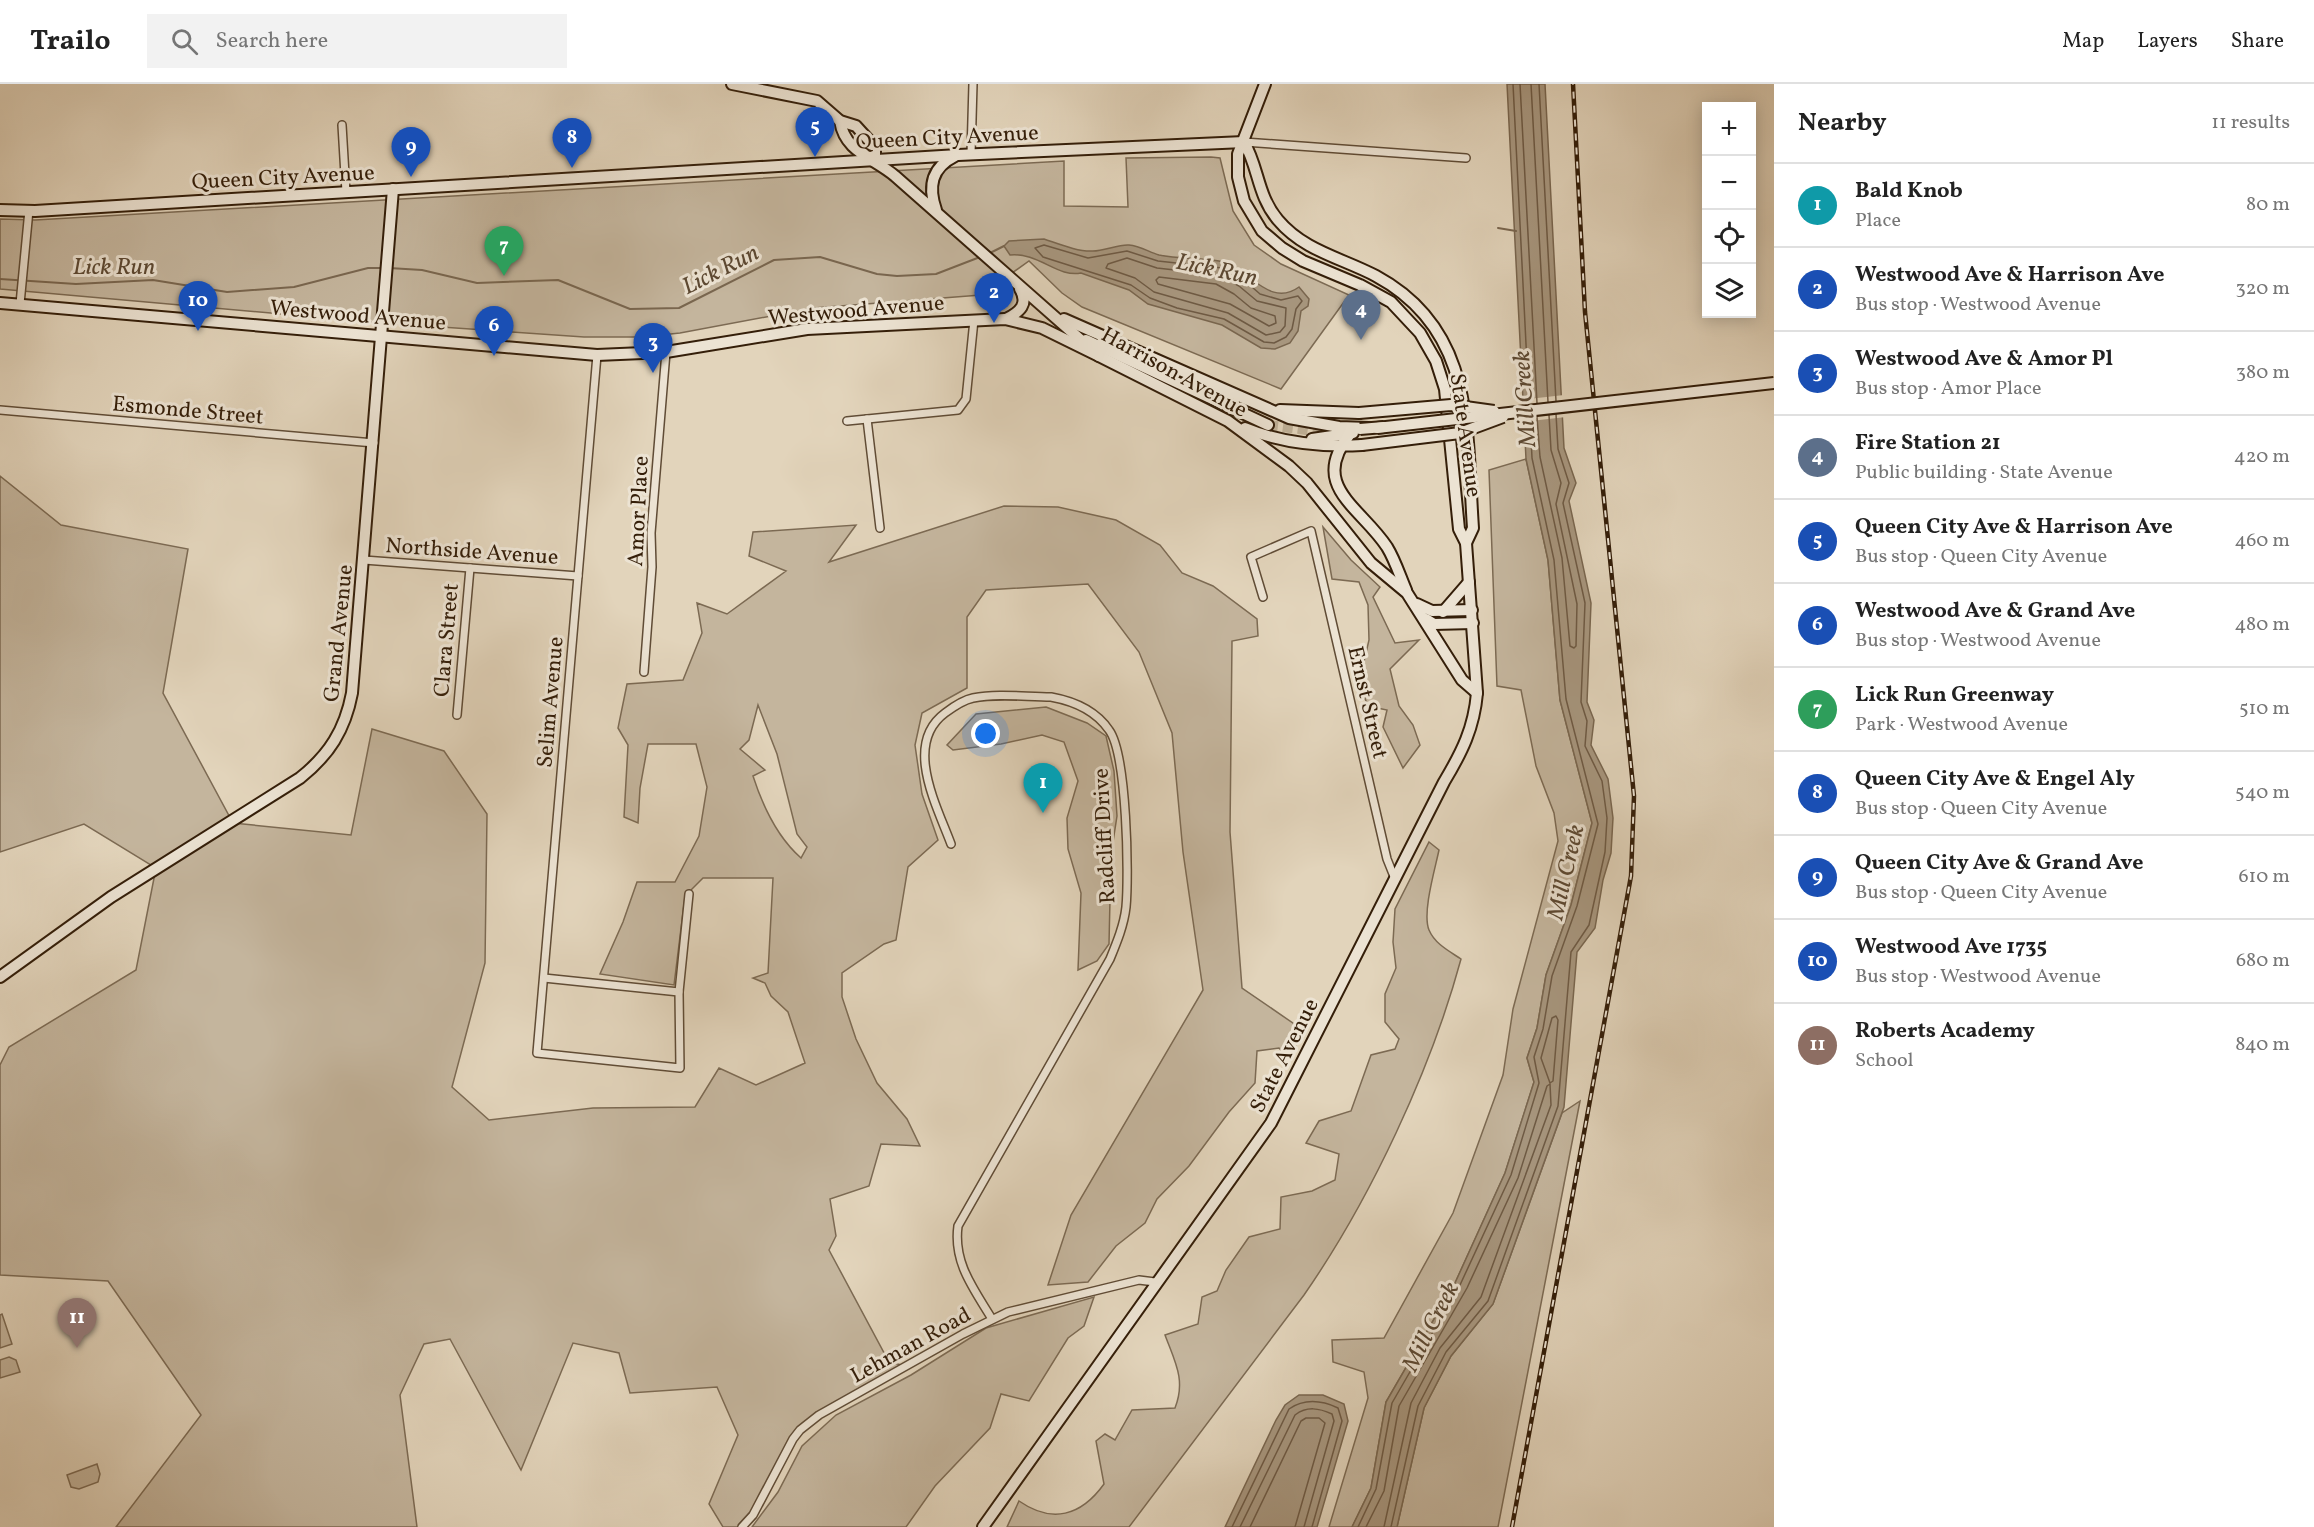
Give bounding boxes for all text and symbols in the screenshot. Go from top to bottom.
search box [147,14,567,68]
text: Trailo [30,22,111,61]
icon: search [168,25,201,58]
text: Search here [216,26,328,57]
text: Map [2062,27,2104,56]
text: Layers [2137,27,2198,56]
text: Share [2231,27,2284,56]
map controls [1702,102,1756,318]
button: + [1702,102,1756,156]
text: Nearby [1798,105,1887,141]
pin: 5 [796,107,834,157]
text: 11 results [2211,109,2290,137]
pin: 8 [552,118,592,168]
street label: Queen City Avenue [855,118,1039,159]
pin: 9 [392,128,430,177]
button: − [1702,156,1756,210]
street label: Queen City Avenue [191,158,375,199]
text: Bald Knob [1855,176,1963,207]
text: 1 [1813,191,1822,219]
text: 80 m [2246,191,2290,219]
text: Place [1855,207,1901,235]
button: locate [1702,210,1756,264]
pin: 7 [484,226,524,276]
water label: Lick Run [676,237,765,305]
water label: Lick Run [1173,246,1260,296]
water label: Lick Run [73,251,155,285]
text: Westwood Ave & Harrison Ave [1855,260,2164,291]
button: layers [1702,264,1756,318]
pin: 2 [974,274,1014,323]
text: 2 [1812,275,1823,303]
text: 320 m [2235,275,2290,303]
pin: 10 [178,282,218,331]
street label: Westwood Avenue [767,288,946,335]
pin: 4 [1342,290,1380,340]
text: Bus stop · Westwood Avenue [1855,291,2101,319]
street label: Westwood Avenue [268,293,447,340]
pin: 6 [474,306,514,356]
street label: Harrison Avenue [1095,320,1253,426]
pin: 3 [634,324,672,373]
text: Westwood Ave & Amor Pl [1855,344,2113,375]
water label: Mill Creek [1506,350,1546,449]
text: 3 [1812,359,1823,387]
text: 380 m [2236,359,2290,387]
street label: State Avenue [1440,371,1489,499]
text: Bus stop · Amor Place [1855,375,2041,403]
street label: Esmonde Street [111,389,265,434]
text: Fire Station 21 [1855,428,2001,459]
text: 4 [1811,443,1824,471]
text: 420 m [2234,443,2290,471]
street label: Amor Place [621,455,658,567]
text: Public building · State Avenue [1855,459,2113,487]
text: Queen City Ave & Harrison Ave [1855,512,2173,543]
text: 5 [1813,527,1822,555]
text: 460 m [2234,527,2290,555]
street label: Northside Avenue [384,531,559,574]
text: Bus stop · Queen City Avenue [1855,543,2107,571]
street label: Grand Avenue [317,563,362,704]
street label: Clara Street [427,582,468,698]
text: Westwood Ave & Grand Ave [1855,596,2135,627]
text: 6 [1812,611,1823,639]
text: 480 m [2235,611,2290,639]
text: Bus stop · Westwood Avenue [1855,627,2101,655]
street label: Selim Avenue [530,635,573,769]
street label: Ernst Street [1339,643,1395,762]
text: Lick Run Greenway [1855,680,2054,711]
text: 7 [1813,695,1822,723]
text: 510 m [2239,695,2290,723]
text: Park · Westwood Avenue [1855,711,2068,739]
your location [971,719,1000,748]
pin: 1 [1024,764,1062,813]
text: Queen City Ave & Engel Aly [1855,764,2135,795]
street label: Radcliff Drive [1086,767,1125,905]
text: 8 [1812,779,1823,807]
text: 540 m [2235,779,2290,807]
text: Bus stop · Queen City Avenue [1855,795,2107,823]
water label: Mill Creek [1539,822,1594,924]
text: Queen City Ave & Grand Ave [1855,848,2144,879]
text: 9 [1812,863,1823,891]
text: 610 m [2238,863,2290,891]
text: Bus stop · Queen City Avenue [1855,879,2107,907]
text: Westwood Ave 1735 [1855,932,2047,963]
text: 10 [1807,947,1828,975]
text: 680 m [2236,947,2290,975]
text: Bus stop · Westwood Avenue [1855,963,2101,991]
street label: State Avenue [1243,994,1327,1119]
text: Roberts Academy [1855,1016,2035,1047]
text: 11 [1809,1031,1826,1059]
text: 840 m [2235,1031,2290,1059]
text: School [1855,1047,1913,1075]
water label: Mill Creek [1394,1276,1469,1379]
pin: 11 [58,1298,97,1348]
street label: Lehman Road [845,1300,977,1392]

